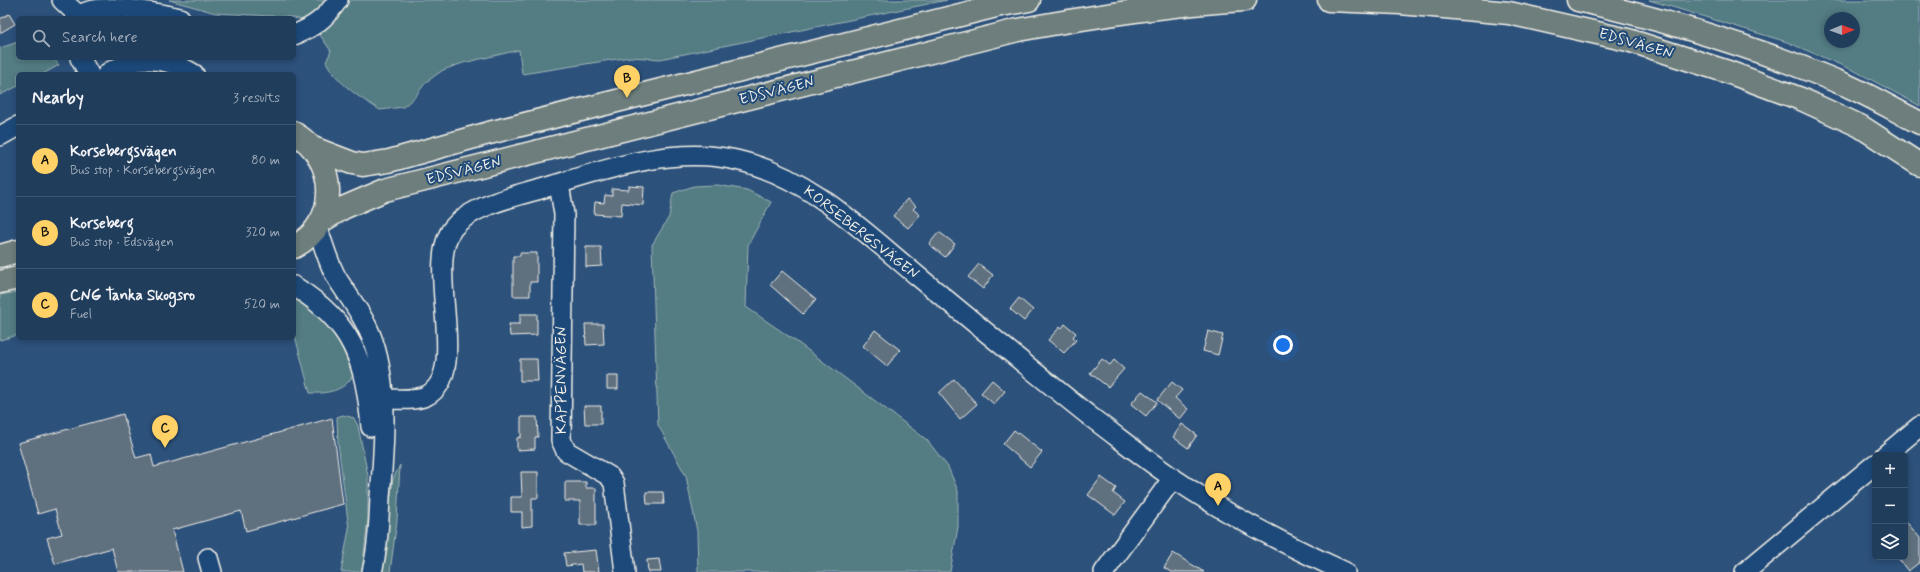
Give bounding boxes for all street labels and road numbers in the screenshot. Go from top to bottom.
street label: EDSVÄGEN [1596,24,1676,64]
street label: EDSVÄGEN [737,72,817,110]
street label: EDSVÄGEN [424,152,504,190]
street label: KORSEBERGSVÄGEN [799,182,923,284]
street label: KAPPENVÄGEN [552,326,572,434]

